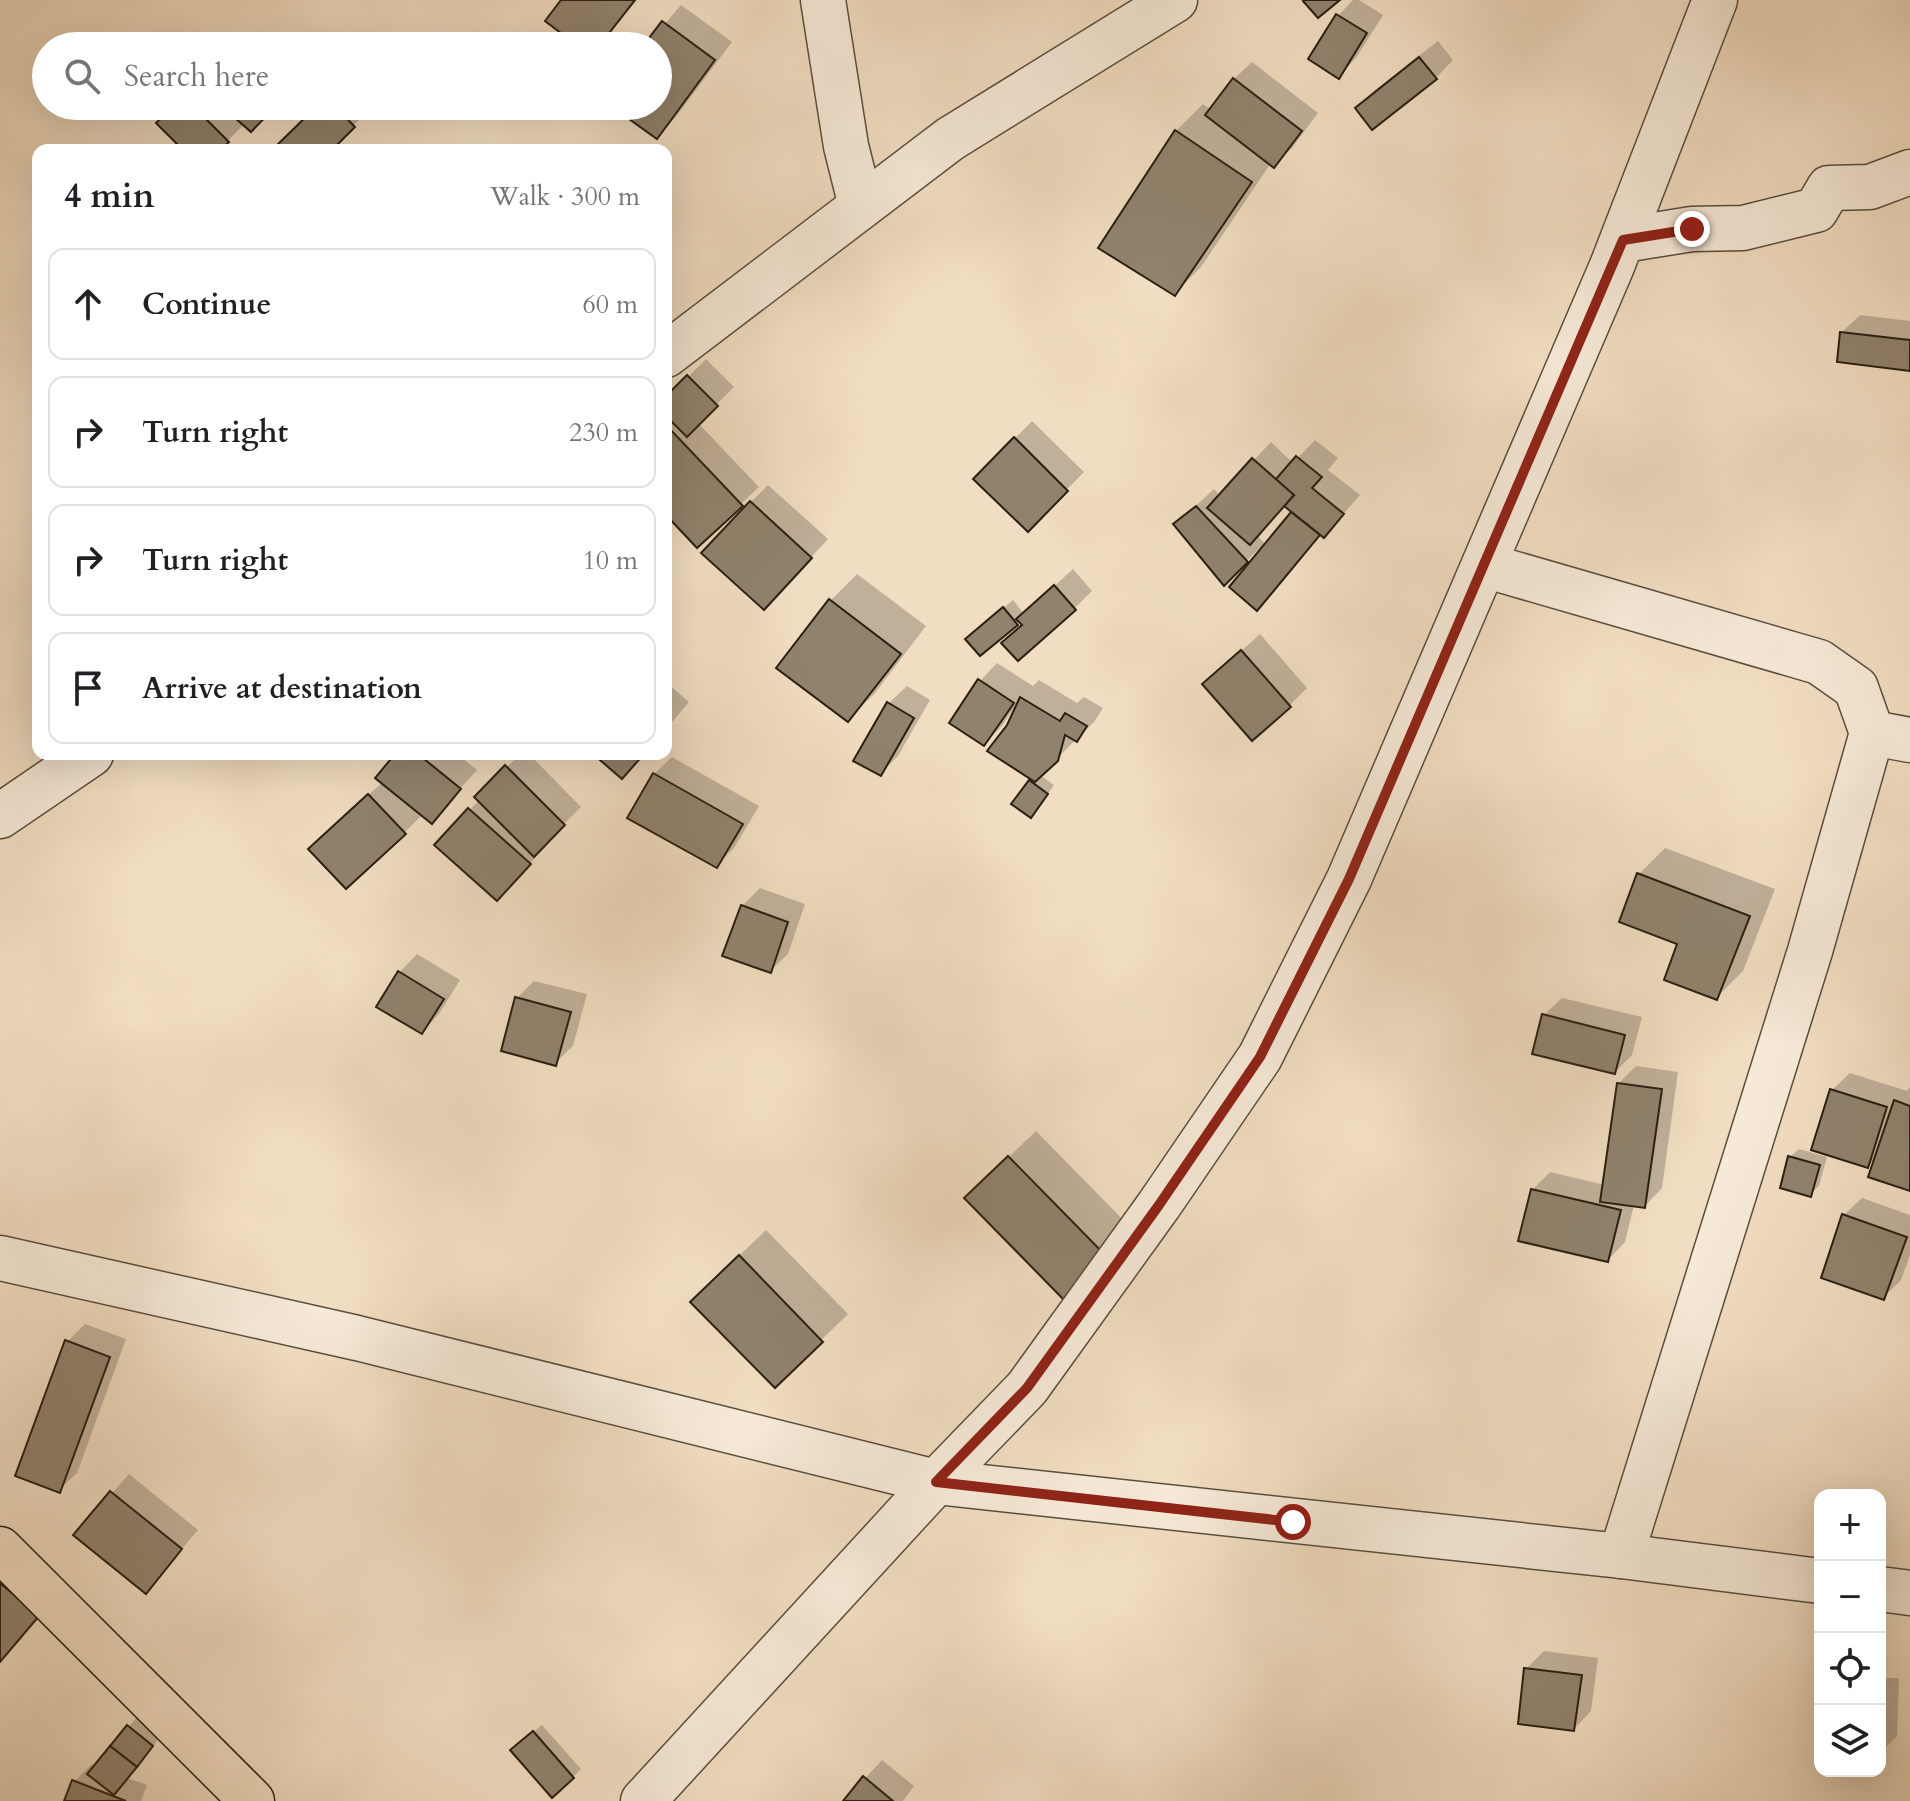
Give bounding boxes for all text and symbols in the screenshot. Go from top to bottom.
search box [32,32,672,120]
icon: search [60,54,104,98]
text: Search here [124,56,269,97]
text: 4 min [64,173,155,219]
text: Walk · 300 m [490,179,640,214]
route end [1674,211,1710,247]
icon: ahead [66,282,110,326]
text: Continue [142,284,271,325]
text: 60 m [582,287,638,322]
icon: right [66,410,110,454]
text: Turn right [142,412,288,453]
text: 230 m [569,415,638,450]
icon: right [66,538,110,582]
text: Turn right [142,540,288,581]
text: 10 m [582,543,638,578]
icon: arrive [66,666,110,710]
text: Arrive at destination [142,668,422,709]
map controls [1814,1489,1886,1777]
button: + [1814,1489,1886,1561]
route start [1275,1504,1311,1540]
button: − [1814,1561,1886,1633]
button: locate [1814,1633,1886,1705]
button: layers [1814,1705,1886,1777]

